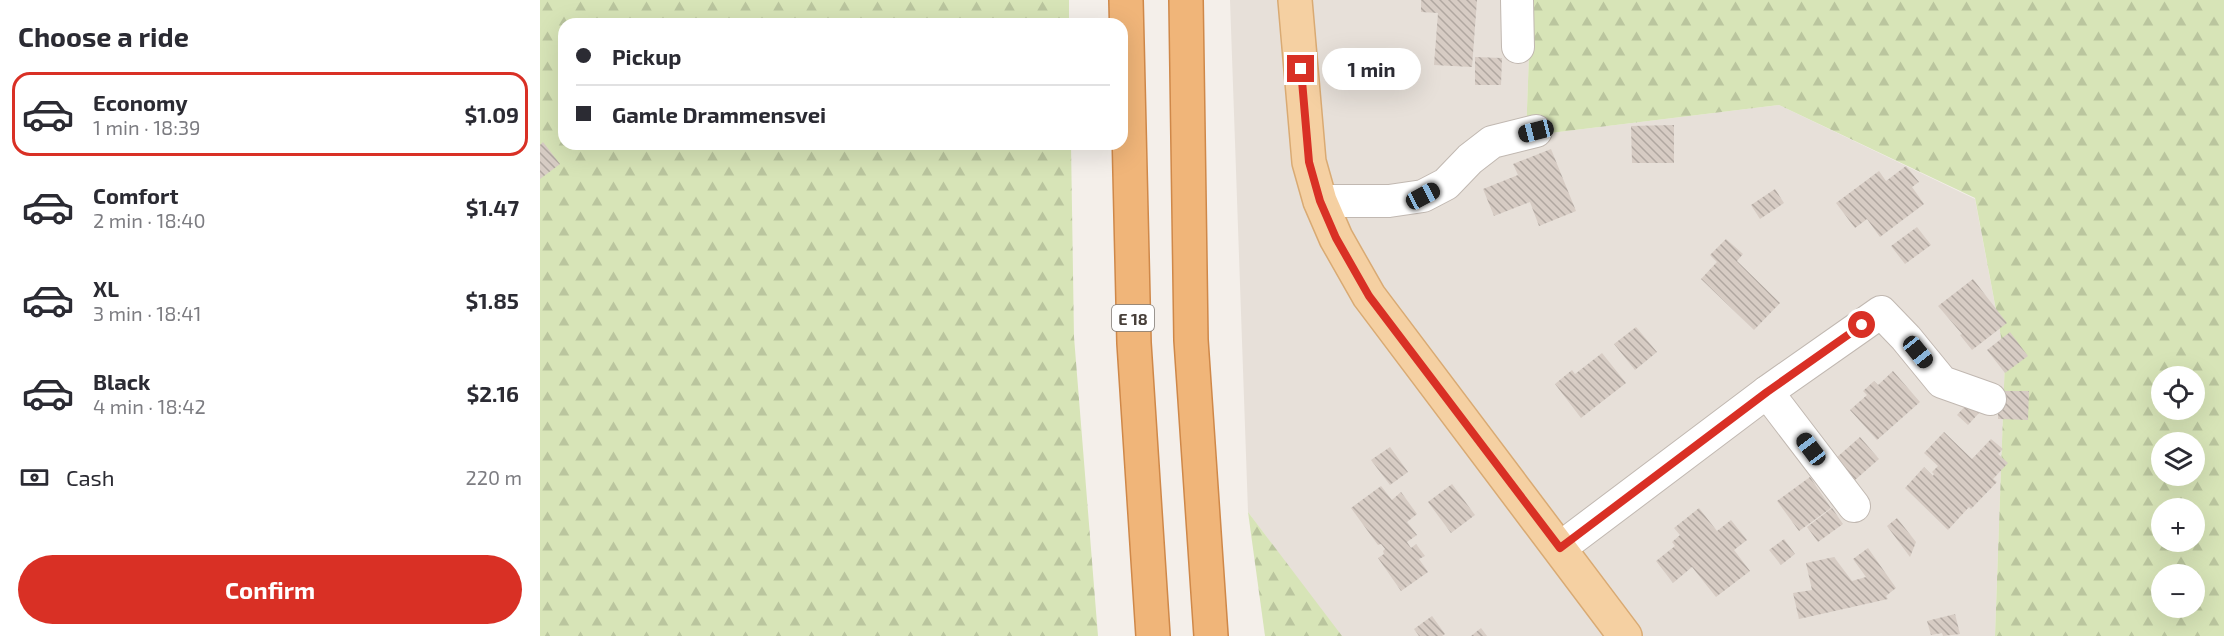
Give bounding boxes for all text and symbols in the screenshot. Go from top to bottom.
text: Choose a ride [18,20,189,52]
text: Pickup [612,43,681,69]
callout: 1 min [1322,48,1421,90]
route end [1287,55,1314,82]
text: 1 min [1347,57,1396,81]
icon: car [21,87,75,141]
text: Economy [93,89,188,115]
text: $1.09 [465,101,519,127]
text: Gamle Drammensvei [612,101,826,127]
text: 1 min · 18:39 [93,115,201,139]
car [1516,118,1556,144]
icon: car [21,180,75,234]
car [1403,180,1443,212]
text: Comfort [93,182,178,208]
text: $1.47 [466,194,519,220]
text: 2 min · 18:40 [93,208,206,232]
icon: car [21,273,75,327]
text: XL [93,275,119,301]
text: $1.85 [466,287,519,313]
text: 3 min · 18:41 [93,301,201,325]
road number: E 18 [1112,305,1154,331]
route start [1848,311,1875,338]
car [1900,332,1936,372]
icon: car [21,366,75,420]
map controls [2151,366,2205,618]
button: locate [2151,366,2205,420]
text: Black [93,368,150,394]
text: $2.16 [467,380,519,406]
text: 4 min · 18:42 [93,394,206,418]
car [1793,429,1829,469]
button: layers [2151,432,2205,486]
icon: cash [18,461,51,494]
text: Cash [66,464,115,490]
text: 220 m [465,465,522,489]
button: + [2151,498,2205,552]
button: Confirm [18,555,522,624]
button: − [2151,564,2205,618]

